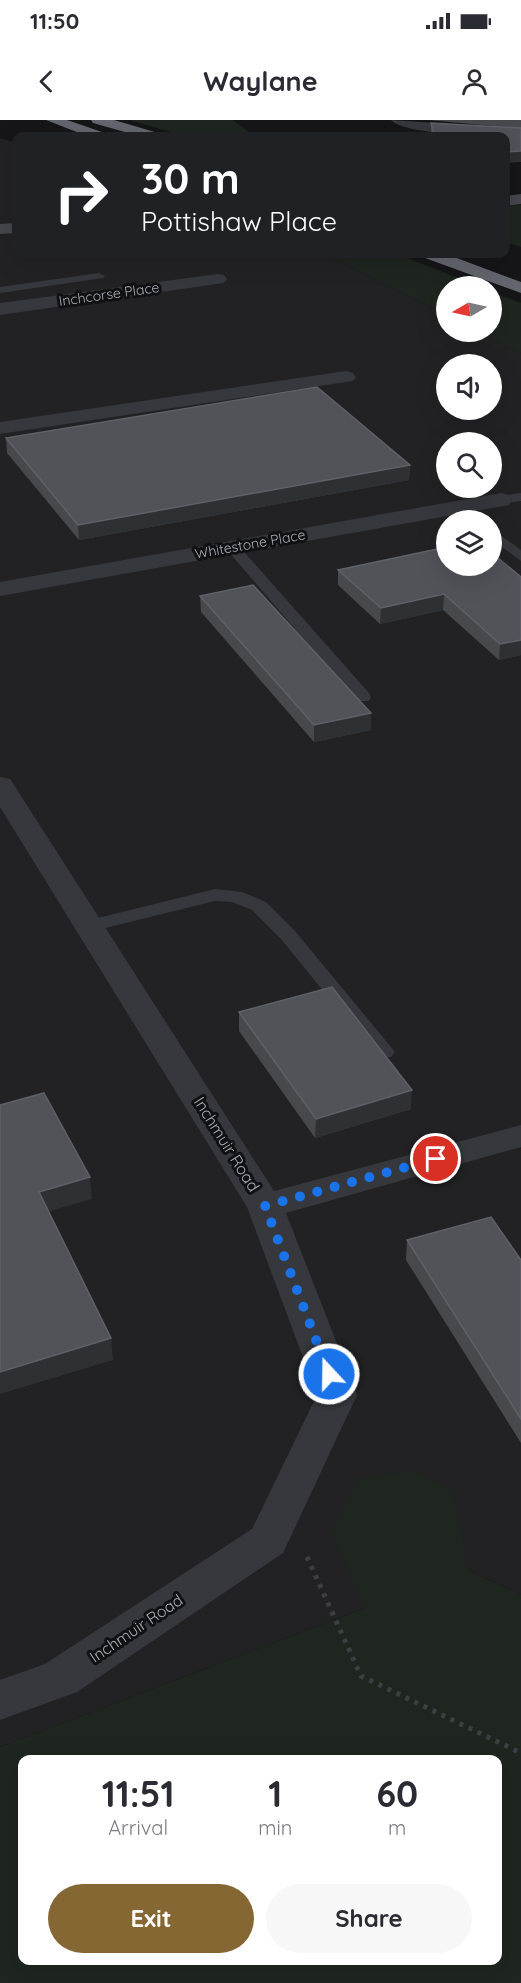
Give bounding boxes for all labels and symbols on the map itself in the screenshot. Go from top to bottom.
north arrow [436,276,502,342]
street label: Inchcorse Place [58,278,161,310]
street label: Whitestone Place [193,525,307,563]
street label: Inchmuir Road [190,1093,264,1195]
pin [410,1133,461,1184]
position arrow [297,1342,361,1406]
street label: Inchmuir Road [86,1590,186,1666]

